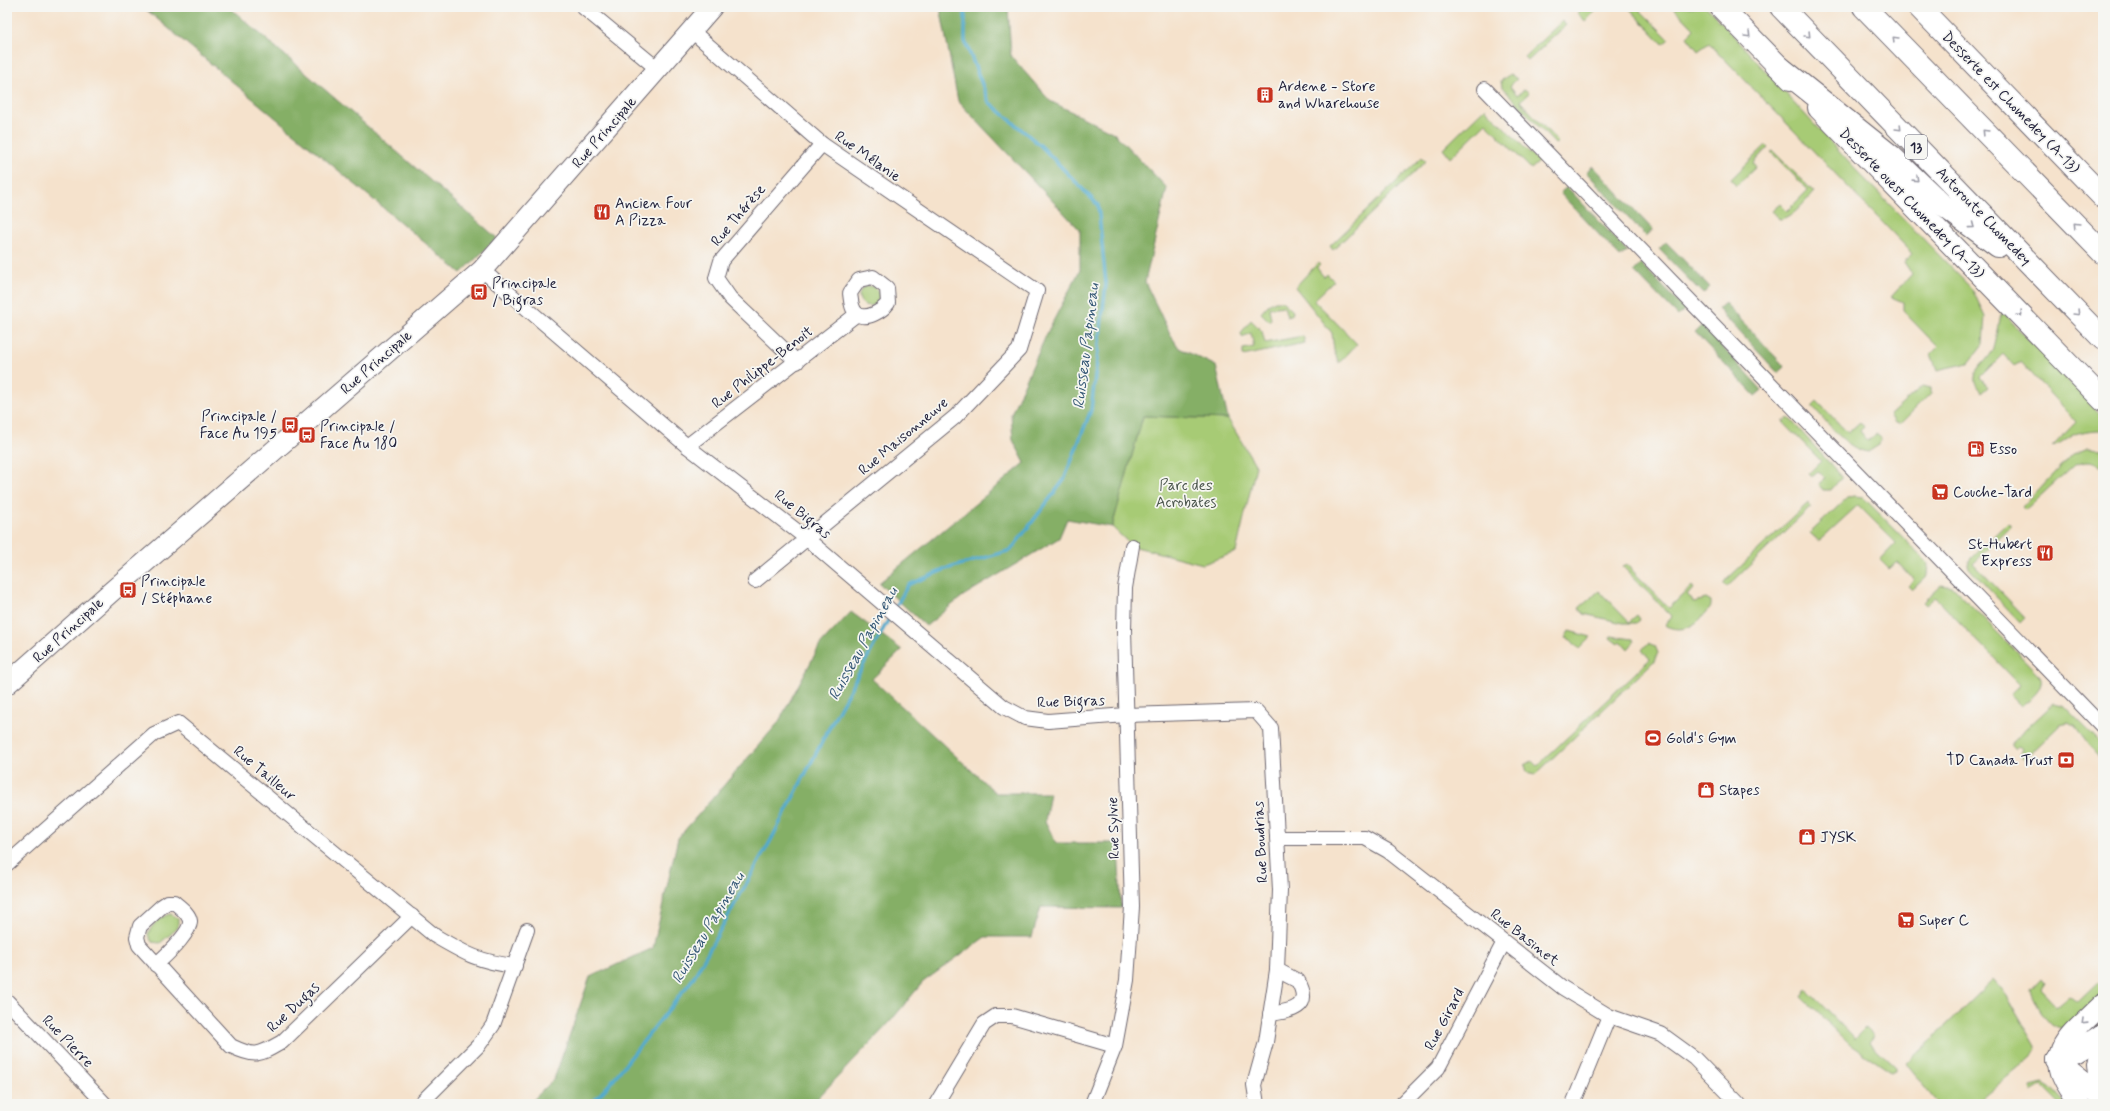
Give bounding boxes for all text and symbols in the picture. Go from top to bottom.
street label: Desserte est Chomedey (A-13) [1937,27,2084,179]
one-way arrow [1743,30,1751,38]
one-way arrow [1803,30,1811,38]
one-way arrow [1892,36,1900,44]
place label: Ardene - Store and Wharehouse [1278,77,1380,114]
building icon: Ardene - Store and Wharehouse [1255,85,1275,105]
street label: Rue Principale [568,92,642,173]
one-way arrow [1894,123,1902,131]
street label: Desserte ouest Chomedey (A-13) [1834,124,1989,284]
street label: Rue Mélanie [830,127,905,187]
one-way arrow [1983,129,1990,137]
road number: 13 [1905,135,1927,159]
street label: Autoroute Chomedey [1931,163,2036,270]
one-way arrow [1911,175,1919,182]
street label: Rue Thérèse [707,180,771,251]
place label: Ancien Four A Pizza [615,194,693,231]
restaurant icon: Ancien Four A Pizza [592,202,612,222]
one-way arrow [1967,222,1974,229]
one-way arrow [2073,222,2081,230]
place label: Principale / Bigras [492,274,557,312]
water label: Ruisseau Papineau [1068,281,1105,410]
bus stop icon: Principale / Bigras [469,282,489,302]
one-way arrow [2072,308,2080,316]
one-way arrow [2015,309,2023,317]
street label: Rue Philippe-Benoit [708,322,817,414]
street label: Rue Principale [336,326,417,400]
street label: Rue Maisonneuve [855,393,953,480]
place label: Principale / Face Au 195 [200,407,277,444]
bus stop icon: Principale / Face Au 195 [280,415,300,435]
place label: Principale / Face Au 180 [320,417,397,454]
bus stop icon: Principale / Face Au 180 [297,425,317,445]
fuel station icon: Esso [1966,439,1986,459]
place label: Esso [1989,440,2017,460]
park label: Parc des Acrobates [1156,476,1216,513]
supermarket icon: Couche-Tard [1930,482,1950,502]
place label: Couche-Tard [1953,483,2032,503]
street label: Rue Bigras [769,486,835,545]
place label: St-Hubert Express [1968,535,2032,572]
restaurant icon: St-Hubert Express [2035,543,2055,563]
place label: Principale / Stéphane [141,572,213,609]
bus stop icon: Principale / Stéphane [118,580,138,600]
water label: Ruisseau Papineau [824,583,903,704]
street label: Rue Principale [29,593,108,668]
street label: Rue Bigras [1037,691,1106,714]
sports icon: Gold's Gym [1643,728,1663,748]
place label: Gold's Gym [1666,729,1737,749]
street label: Rue Tailleur [229,742,300,806]
bank icon: TD Canada Trust [2056,750,2076,770]
place label: TD Canada Trust [1946,751,2054,771]
shop icon: Stapes [1696,780,1716,800]
place label: Stapes [1719,781,1760,801]
street label: Rue Sylvie [1103,796,1125,859]
street label: Rue Boudrias [1249,800,1273,883]
shop icon: JYSK [1797,827,1817,847]
place label: JYSK [1820,828,1856,848]
water label: Ruisseau Papineau [667,868,750,987]
street label: Rue Basinet [1486,905,1563,971]
supermarket icon: Super C [1896,910,1916,930]
place label: Super C [1919,911,1969,931]
street label: Rue Dugas [263,978,325,1038]
street label: Rue Girard [1420,985,1470,1054]
street label: Rue Pierre [37,1011,98,1073]
one-way arrow [2081,1017,2089,1025]

